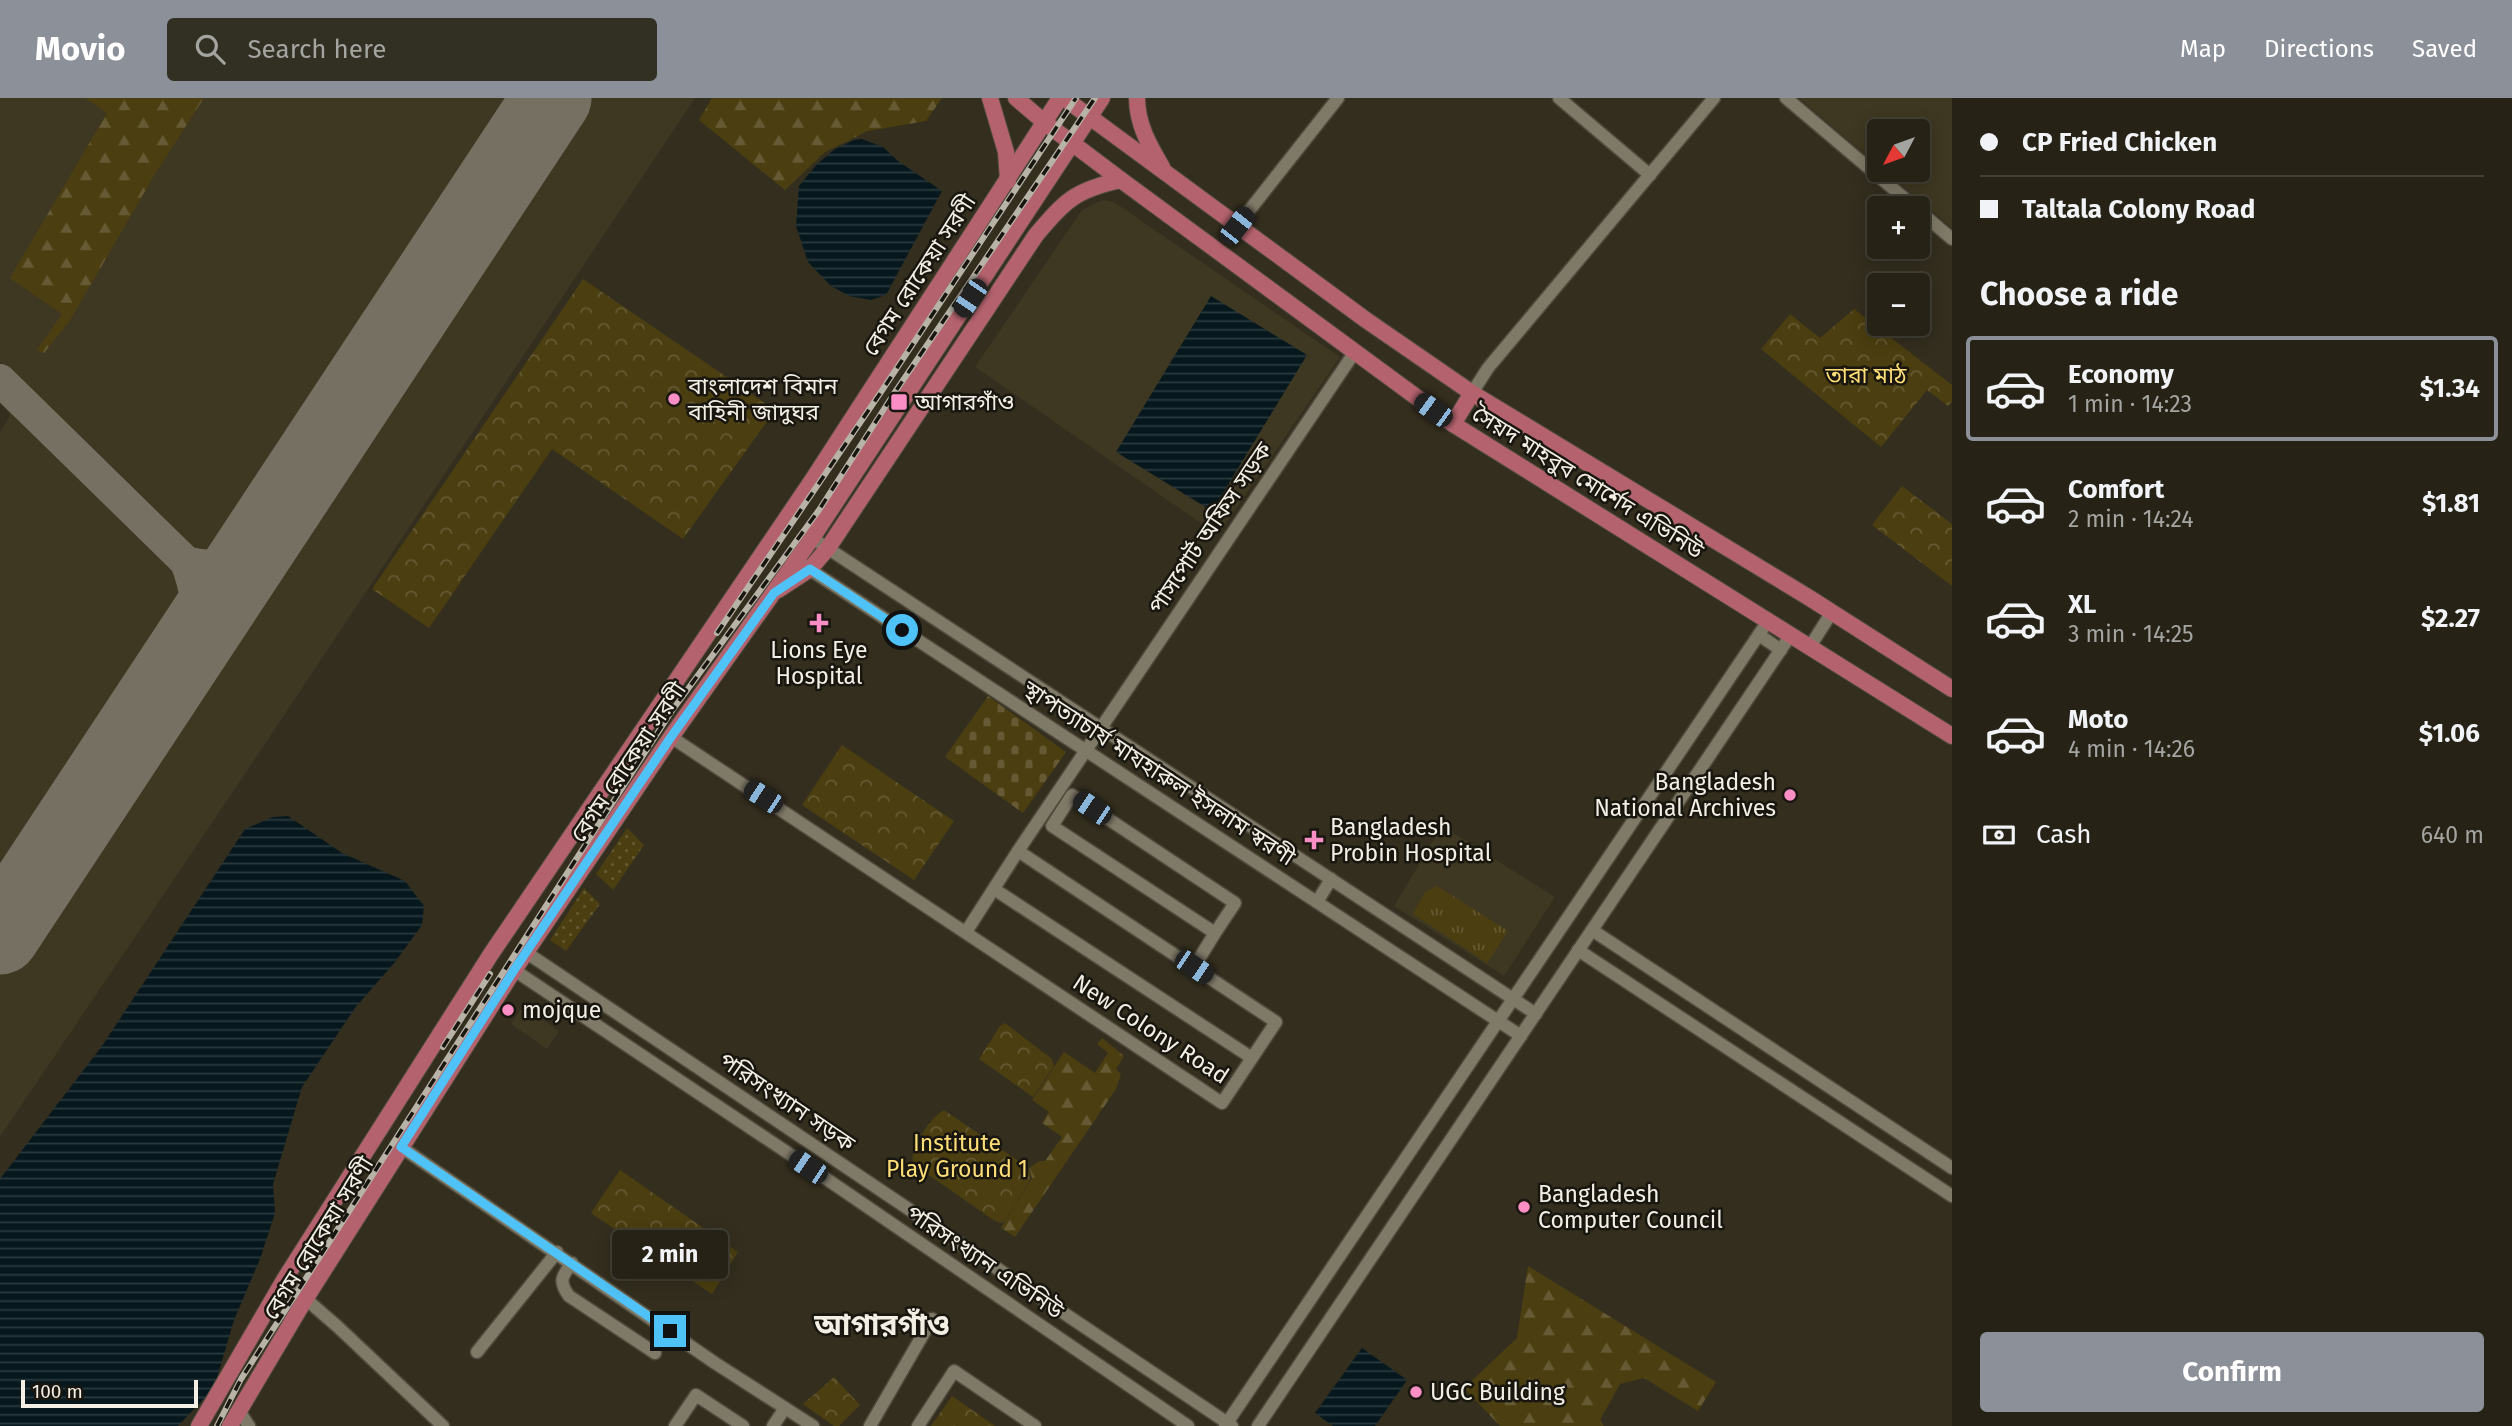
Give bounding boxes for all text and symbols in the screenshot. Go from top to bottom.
search box [167,18,657,81]
text: Movio [35,29,125,69]
icon: search [191,30,229,68]
text: Search here [247,34,386,65]
text: Map [2180,35,2226,63]
text: Directions [2264,35,2374,63]
text: Saved [2412,35,2477,63]
north arrow [1867,119,1930,182]
map controls [1867,119,1930,336]
text: CP Fried Chicken [2022,127,2217,158]
street label: বেগম রোকেয়া সরণী [856,188,982,361]
text: Taltala Colony Road [2022,194,2255,225]
button: + [1867,196,1930,259]
car [1216,203,1259,249]
button: − [1867,273,1930,336]
car [950,275,991,321]
text: Choose a ride [1980,275,2178,313]
icon: car [1984,357,2047,420]
text: Economy [2068,359,2174,390]
park label: তারা মাঠ [1825,361,1907,389]
place label: বাংলাদেশ বিমান বাহিনী জাদুঘর [687,372,839,426]
text: $1.34 [2420,373,2480,404]
place label: আগারগাঁও [914,388,1014,416]
car [1410,389,1457,431]
text: 1 min · 14:23 [2068,390,2192,418]
marker: বাংলাদেশ বিমান বাহিনী জাদুঘর [666,391,682,407]
marker: আগারগাঁও [889,392,909,412]
street label: সৈয়দ মাহবুব মোর্শেদ এভিনিউ [1466,399,1709,565]
street label: পাসপোর্ট অফিস সড়ক [1142,436,1278,619]
icon: car [1984,472,2047,535]
text: Comfort [2068,474,2164,505]
text: $1.81 [2422,488,2480,519]
text: 2 min · 14:24 [2068,505,2194,533]
icon: car [1984,587,2047,650]
text: XL [2068,589,2096,620]
text: $2.27 [2421,603,2480,634]
marker: Lions Eye Hospital [809,613,829,633]
route start [886,614,918,646]
text: 3 min · 14:25 [2068,620,2194,648]
place label: Lions Eye Hospital [770,636,868,690]
street label: স্থাপত্যাচার্য মাযহারুল ইসলাম স্বরণী [1017,674,1301,872]
street label: বেগম রোকেয়া সরণী [564,676,692,847]
icon: car [1984,702,2047,765]
text: Moto [2068,704,2128,735]
text: $1.06 [2419,718,2480,749]
text: 4 min · 14:26 [2068,735,2195,763]
place label: Bangladesh National Archives [1594,768,1776,822]
car [740,777,787,817]
marker: Bangladesh National Archives [1782,787,1798,803]
car [1069,788,1116,828]
place label: Bangladesh Probin Hospital [1330,813,1492,867]
icon: cash [1980,816,2018,854]
text: Cash [2036,819,2092,850]
text: 640 m [2421,821,2484,849]
marker: Bangladesh Probin Hospital [1304,830,1324,850]
car [1171,947,1218,987]
street label: New Colony Road [1068,968,1234,1090]
place label: mojque [522,996,601,1024]
marker: mojque [500,1002,516,1018]
street label: পরিসংখ্যান সড়ক [714,1046,860,1158]
park label: Institute Play Ground 1 [886,1129,1028,1183]
car [785,1147,832,1187]
street label: বেগম রোকেয়া সরণী [257,1151,380,1325]
place label: Bangladesh Computer Council [1538,1180,1723,1234]
street label: পরিসংখ্যান এভিনিউ [901,1199,1069,1325]
marker: Bangladesh Computer Council [1516,1199,1532,1215]
callout: 2 min [612,1230,728,1278]
text: 2 min [642,1240,698,1268]
district label: আগারগাঁও [813,1307,950,1343]
route end [654,1315,686,1347]
button: Confirm [1980,1332,2484,1412]
scale bar [21,1377,198,1409]
place label: UGC Building [1430,1378,1565,1406]
text: 100 m [32,1380,83,1403]
marker: UGC Building [1408,1384,1424,1400]

